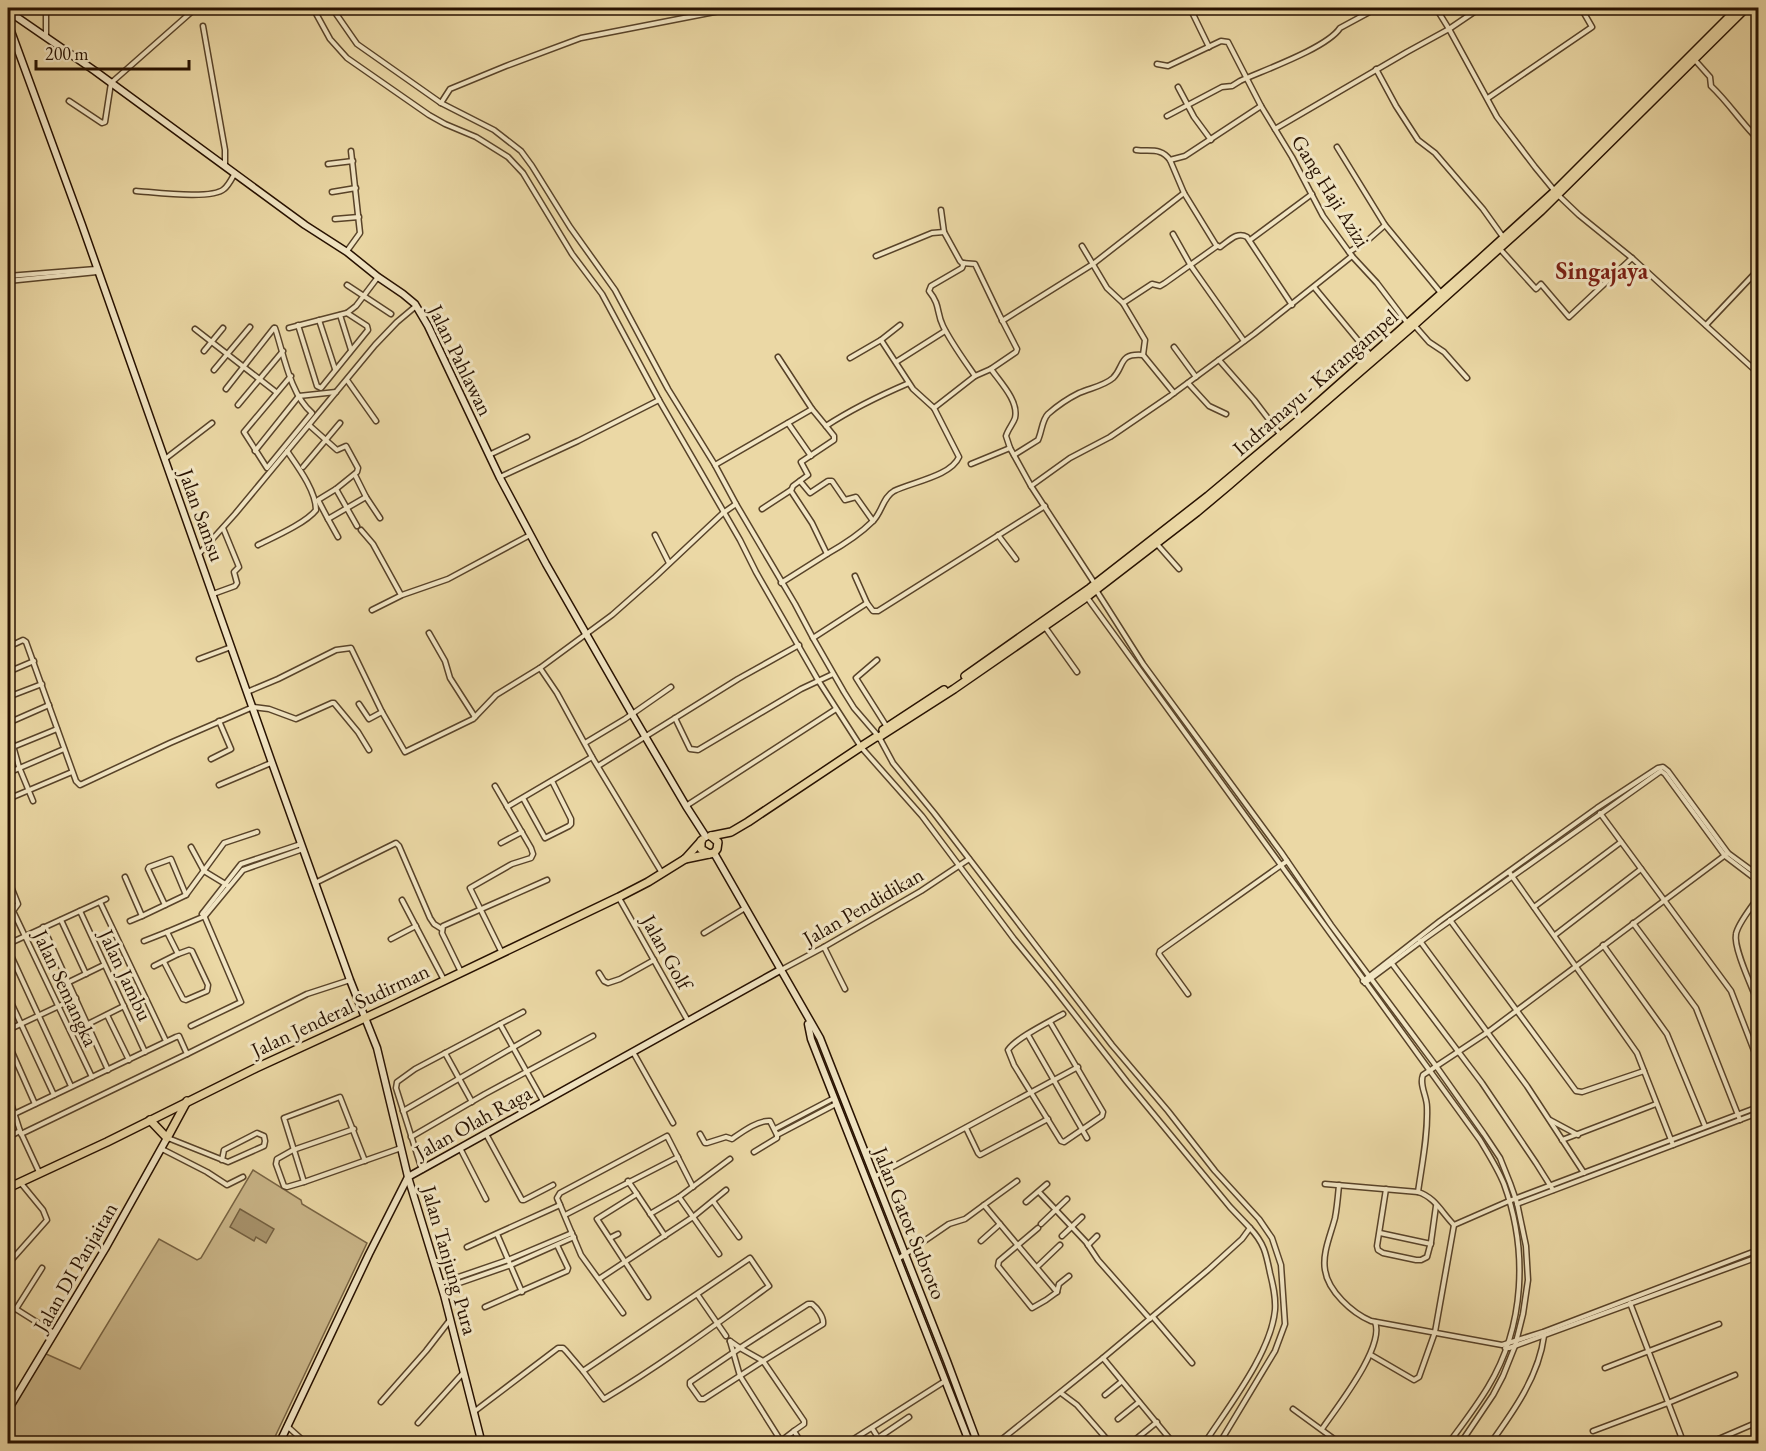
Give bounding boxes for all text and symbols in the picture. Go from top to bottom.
scale bar [36,33,189,71]
text: 200 m [45,42,89,65]
street label: Gang Haji Azizi [1286,130,1376,252]
district label: Singajaya [1556,255,1649,287]
street label: Jalan Pahlawan [422,298,500,420]
street label: Indramayu - Karangampel [1227,303,1403,461]
street label: Jalan Samsu [172,463,231,565]
street label: Jalan Pendidikan [796,861,928,952]
street label: Jalan Golf [635,908,700,996]
street label: Jalan Jambu [92,923,159,1025]
street label: Jalan Semangka [26,924,105,1051]
street label: Jalan Jenderal Sudirman [245,957,433,1064]
street label: Jalan Olah Raga [408,1078,537,1166]
street label: Jalan Gatot Subroto [866,1141,953,1303]
street label: Jalan Tanjung Pura [415,1180,484,1338]
street label: Jalan DI Panjaitan [26,1197,123,1339]

